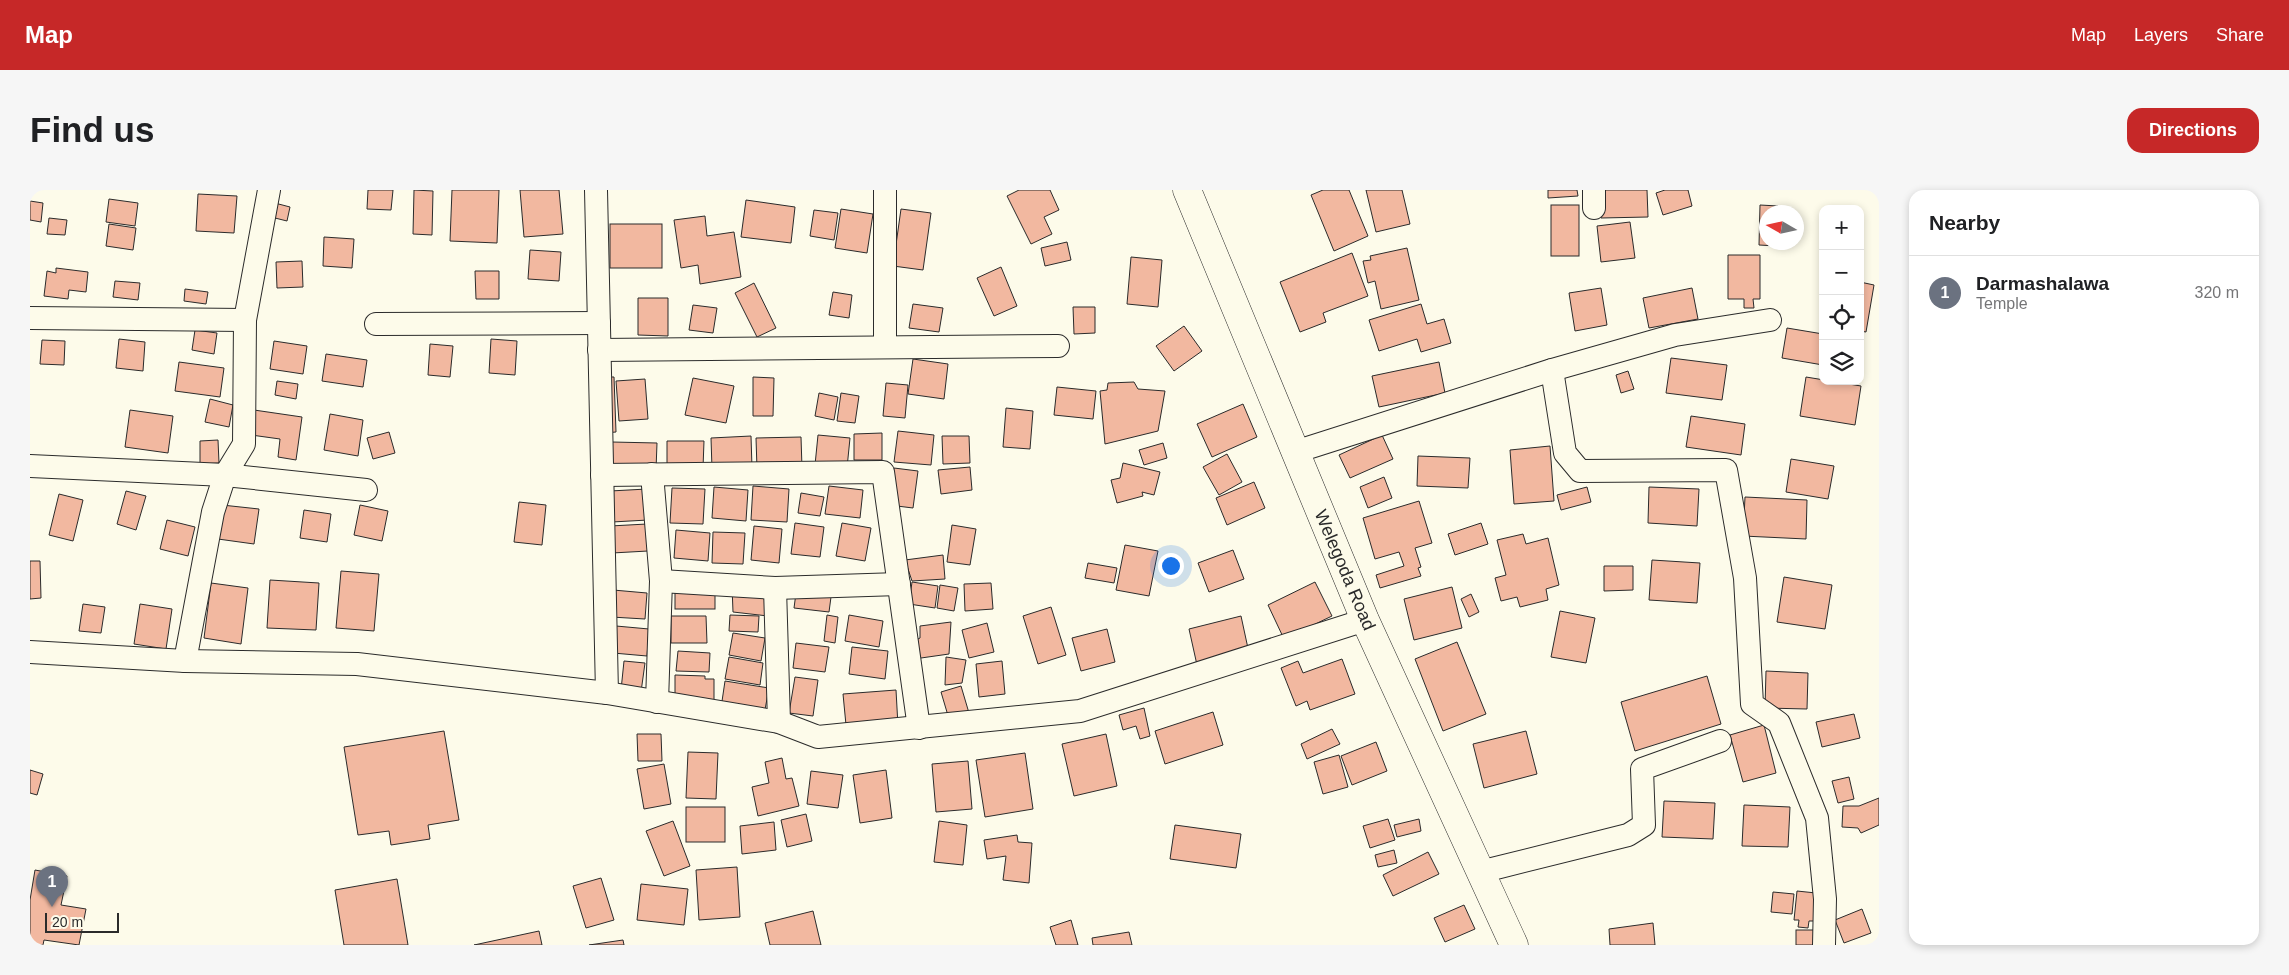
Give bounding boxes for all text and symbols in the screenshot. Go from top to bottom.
text: Map [25,21,73,48]
text: Map [2071,25,2106,45]
text: Layers [2134,25,2188,45]
text: Share [2216,25,2264,45]
button: Directions [2127,108,2259,153]
text: Find us [30,110,154,149]
north arrow [1759,205,1804,250]
map controls [1819,205,1864,385]
button: + [1819,205,1864,250]
text: Nearby [1929,211,2000,234]
button: − [1819,250,1864,295]
text: Darmashalawa [1976,273,2109,294]
text: 1 [1941,284,1949,301]
text: 320 m [2195,284,2239,301]
button: locate [1819,295,1864,340]
text: Temple [1976,295,2028,312]
button: layers [1819,340,1864,385]
street label: Welegoda Road [1311,507,1379,633]
your location [1158,553,1184,579]
pin: 1 [36,866,68,907]
scale bar [45,910,119,933]
text: 20 m [52,914,83,930]

